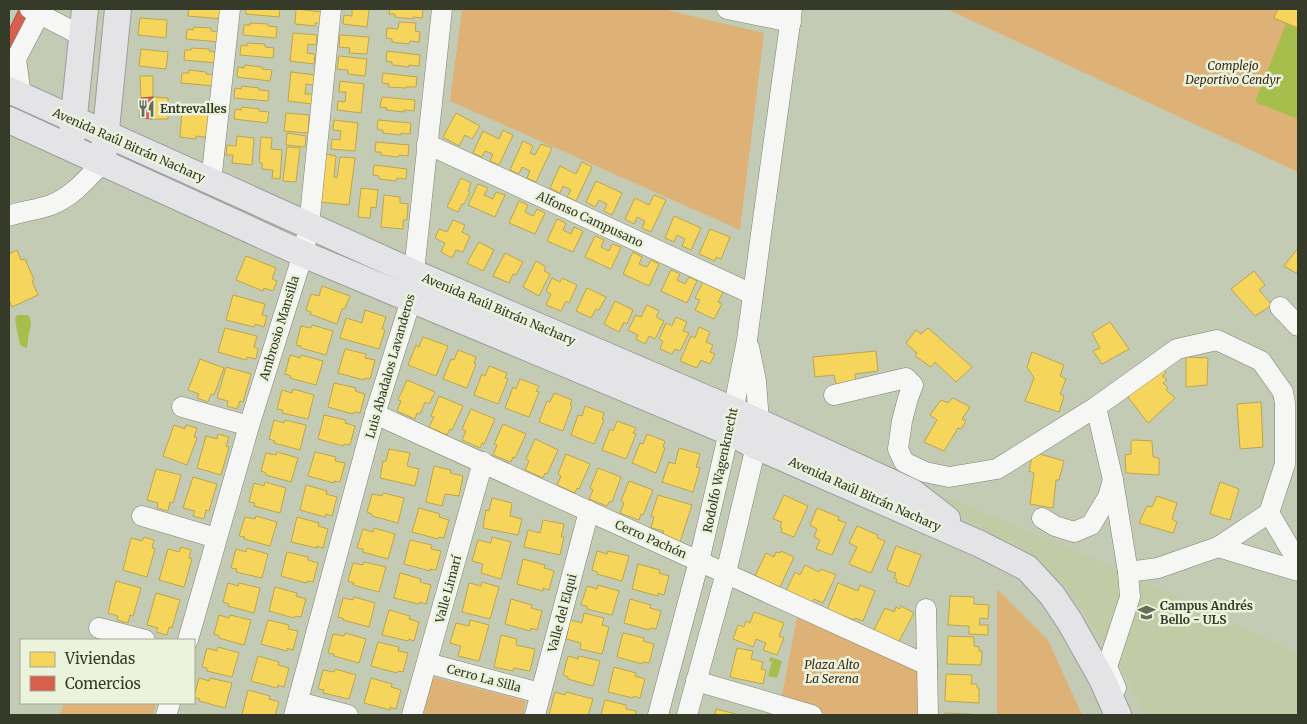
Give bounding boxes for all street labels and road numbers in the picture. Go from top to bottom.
street label: Avenida Raúl Bitrán Nachary [50,104,208,185]
street label: Alfonso Campusano [533,187,646,250]
street label: Avenida Raúl Bitrán Nachary [419,269,578,348]
street label: Ambrosio Mansilla [256,273,302,383]
street label: Luis Abadalos Lavanderos [362,292,418,440]
street label: Rodolfo Wagenknecht [699,406,741,534]
street label: Avenida Raúl Bitrán Nachary [786,453,944,534]
street label: Cerro Pachón [613,516,689,562]
street label: Valle Limarí [432,553,465,625]
street label: Valle del Elqui [544,572,580,655]
street label: Cerro La Silla [445,661,523,695]

